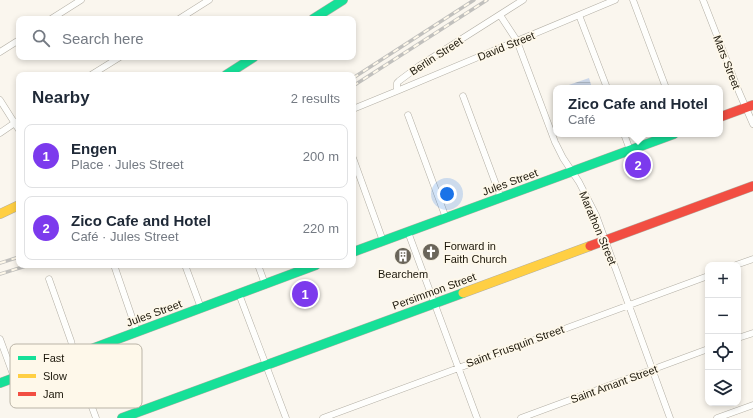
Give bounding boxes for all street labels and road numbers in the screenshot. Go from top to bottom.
street label: David Street [476,29,536,63]
street label: Mars Street [711,33,743,91]
street label: Berlin Street [407,34,465,78]
street label: Jules Street [481,166,539,198]
street label: Marathon Street [577,189,619,267]
street label: Persimmon Street [391,270,477,312]
street label: Jules Street [125,297,183,329]
street label: Saint Frusquin Street [464,323,566,369]
street label: Saint Amant Street [569,363,659,405]

